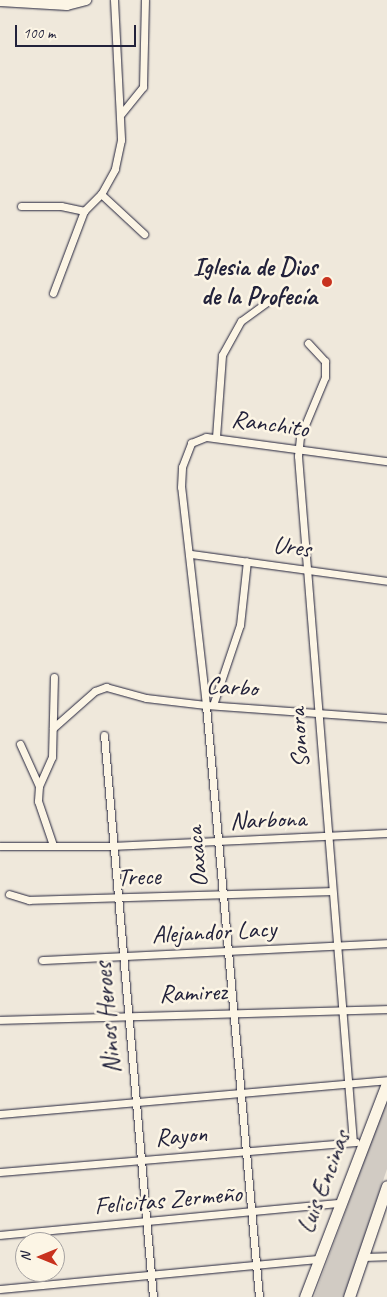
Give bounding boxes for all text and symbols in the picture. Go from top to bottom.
scale bar [18,15,139,47]
text: 100 m [23,24,55,43]
place label: Iglesia de Dios de la Profecía [193,253,317,312]
marker: Iglesia de Dios de la Profecía [321,276,333,288]
street label: Ranchito [230,404,310,444]
street label: Ures [271,530,313,564]
street label: Carbo [205,670,259,704]
street label: Sonora [282,707,316,769]
street label: Narbona [229,804,307,836]
street label: Oaxaca [179,825,215,889]
street label: Trece [117,861,161,893]
street label: Alejandor Lacy [151,914,277,950]
street label: Ninos Heroes [88,961,128,1075]
street label: Ramirez [159,977,227,1009]
street label: Rayon [154,1119,208,1153]
street label: Luis Encinas [291,1127,357,1237]
street label: Felicitas Zermeño [93,1179,243,1221]
north arrow [15,1232,65,1282]
text: N [17,1253,34,1261]

